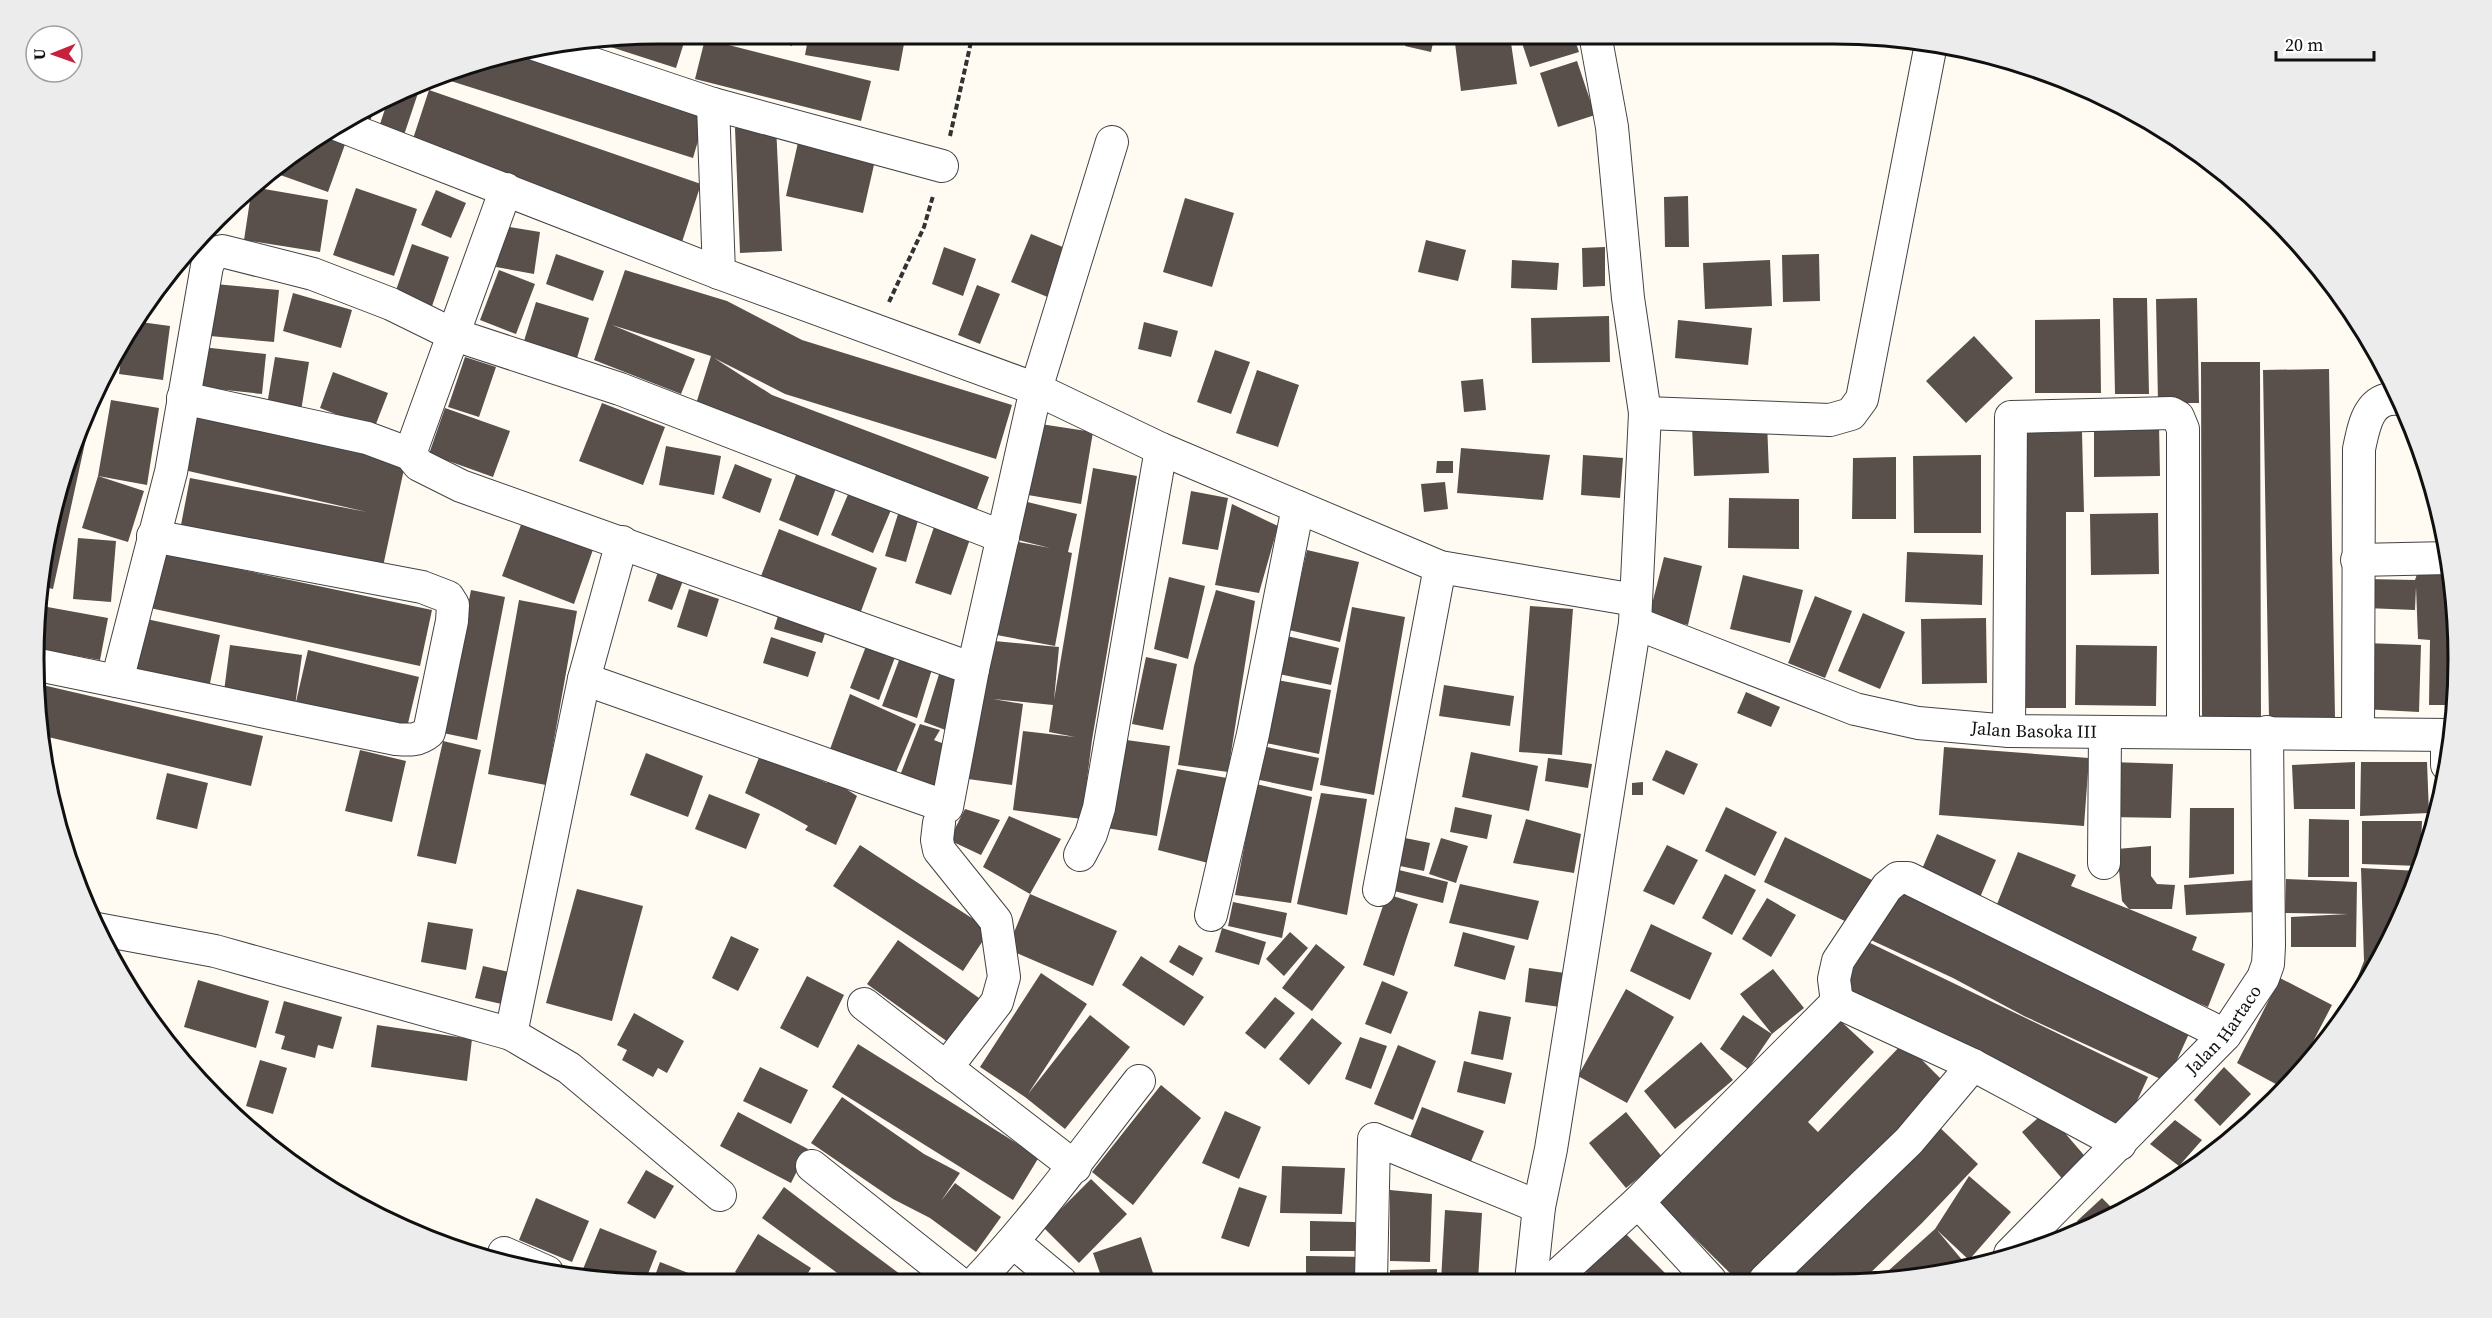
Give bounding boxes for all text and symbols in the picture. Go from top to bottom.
north arrow [24,24,84,84]
scale bar [2276,24,2374,62]
text: 20 m [2285,32,2323,57]
text: U [28,48,50,60]
street label: Jalan Basoka III [1969,715,2097,744]
street label: Jalan Hartaco [2179,980,2267,1081]

